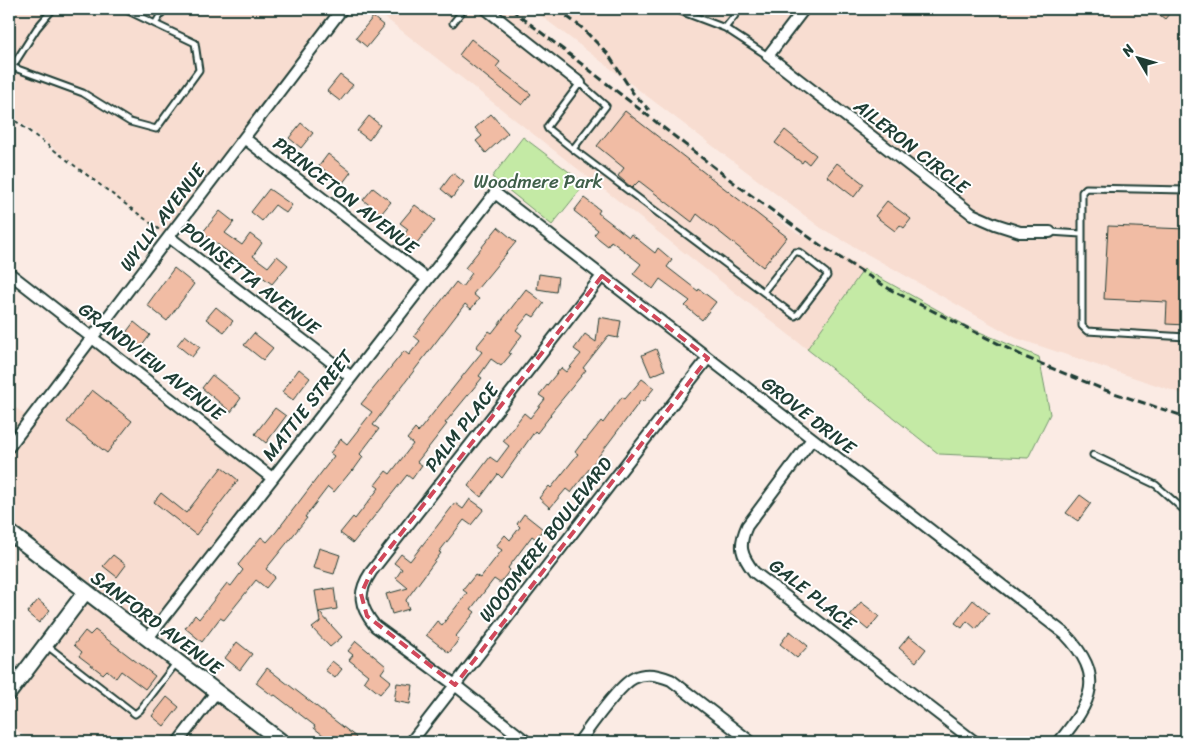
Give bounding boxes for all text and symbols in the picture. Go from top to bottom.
north arrow [1112,32,1162,82]
text: N [1115,39,1141,63]
street label: AILERON CIRCLE [846,90,978,203]
street label: PRINCETON AVENUE [266,128,427,264]
street label: WYLLY AVENUE [111,155,215,278]
park label: Woodmere Park [473,165,603,198]
street label: POINSETTA AVENUE [174,213,329,345]
street label: GRANDVIEW AVENUE [71,293,233,430]
street label: MATTIE STREET [253,341,362,468]
street label: GROVE DRIVE [754,368,865,464]
street label: PALM PLACE [416,374,508,479]
street label: WOODMERE BOULEVARD [470,449,621,629]
street label: GALE PLACE [762,550,865,640]
street label: SANFORD AVENUE [83,562,231,684]

